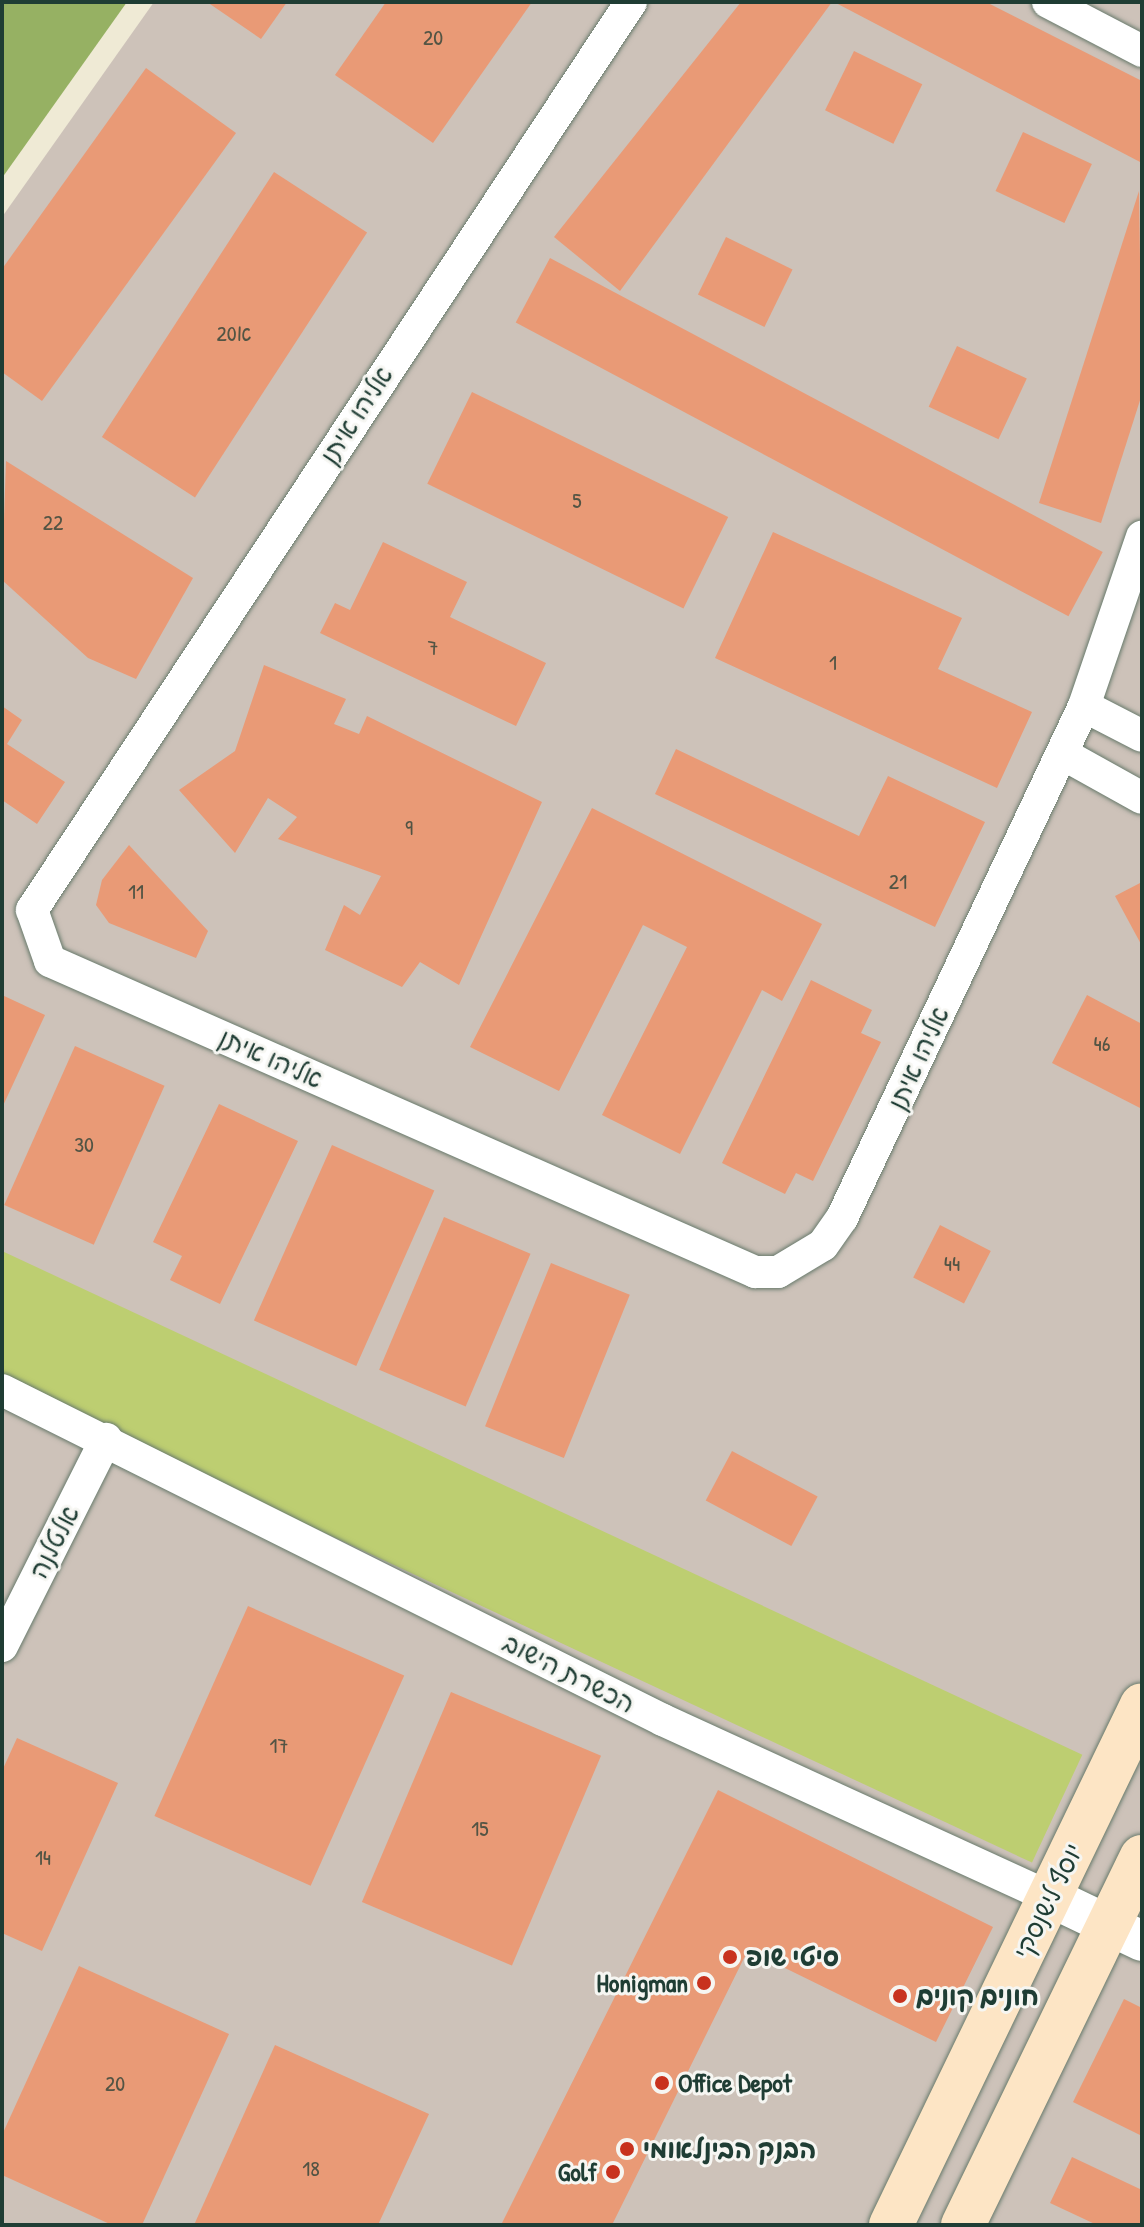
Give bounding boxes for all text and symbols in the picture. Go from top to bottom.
house number: 20 [423,25,443,51]
house number: 20א [216,321,252,347]
street label: אליהו איתן [313,360,399,470]
house number: 5 [572,488,582,514]
house number: 22 [43,510,63,536]
house number: 7 [428,635,438,661]
house number: 1 [829,650,837,676]
house number: 9 [405,815,413,841]
house number: 21 [889,869,907,895]
house number: 11 [128,879,144,905]
street label: אליהו איתן [881,1001,955,1115]
street label: אליהו איתן [214,1021,328,1095]
house number: 46 [1093,1031,1111,1057]
house number: 30 [74,1132,94,1158]
house number: 44 [944,1251,960,1277]
street label: אלטלנה [22,1500,86,1584]
street label: הכשרת הישוב [498,1627,640,1719]
house number: 17 [270,1733,288,1759]
house number: 15 [471,1816,489,1842]
street label: יוסף לישנסקי [1007,1838,1089,1964]
house number: 14 [35,1845,51,1871]
place label: סיטי שופ [746,1941,839,1973]
marker: סיטי שופ [721,1948,739,1966]
place label: Honigman [597,1967,688,1999]
marker: Honigman [695,1974,713,1992]
place label: חונים קונים [916,1980,1039,2012]
marker: חונים קונים [891,1987,909,2005]
place label: Office Depot [678,2067,792,2099]
house number: 20 [105,2071,125,2097]
marker: Office Depot [653,2074,671,2092]
place label: הבנק הבינלאומי [643,2133,816,2165]
marker: הבנק הבינלאומי [618,2140,636,2158]
house number: 18 [302,2156,320,2182]
place label: Golf [558,2156,597,2188]
marker: Golf [604,2163,622,2181]

